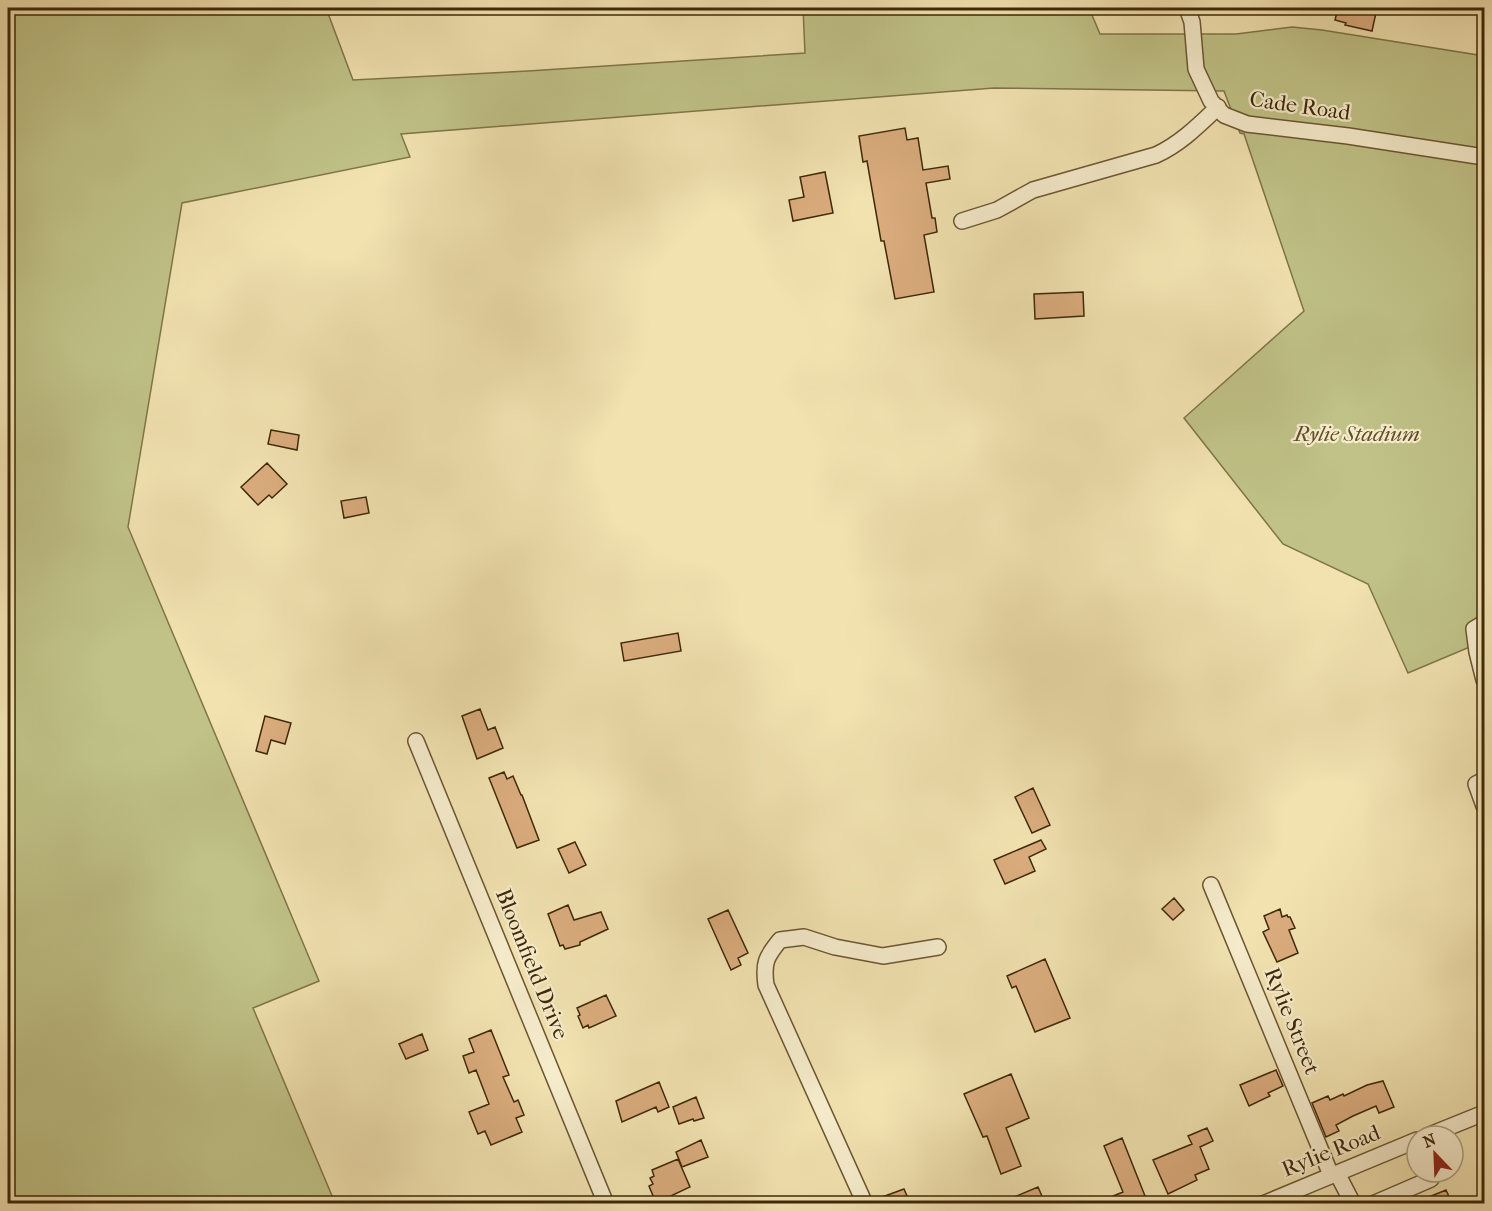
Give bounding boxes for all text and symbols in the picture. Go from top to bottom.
street label: Cade Road [1248,86,1353,126]
park label: Rylie Stadium [1292,421,1420,447]
street label: Bloomfield Drive [490,885,574,1043]
street label: Rylie Street [1259,964,1325,1078]
street label: Rylie Road [1278,1119,1385,1182]
north arrow [1405,1124,1465,1184]
text: N [1420,1129,1439,1152]

